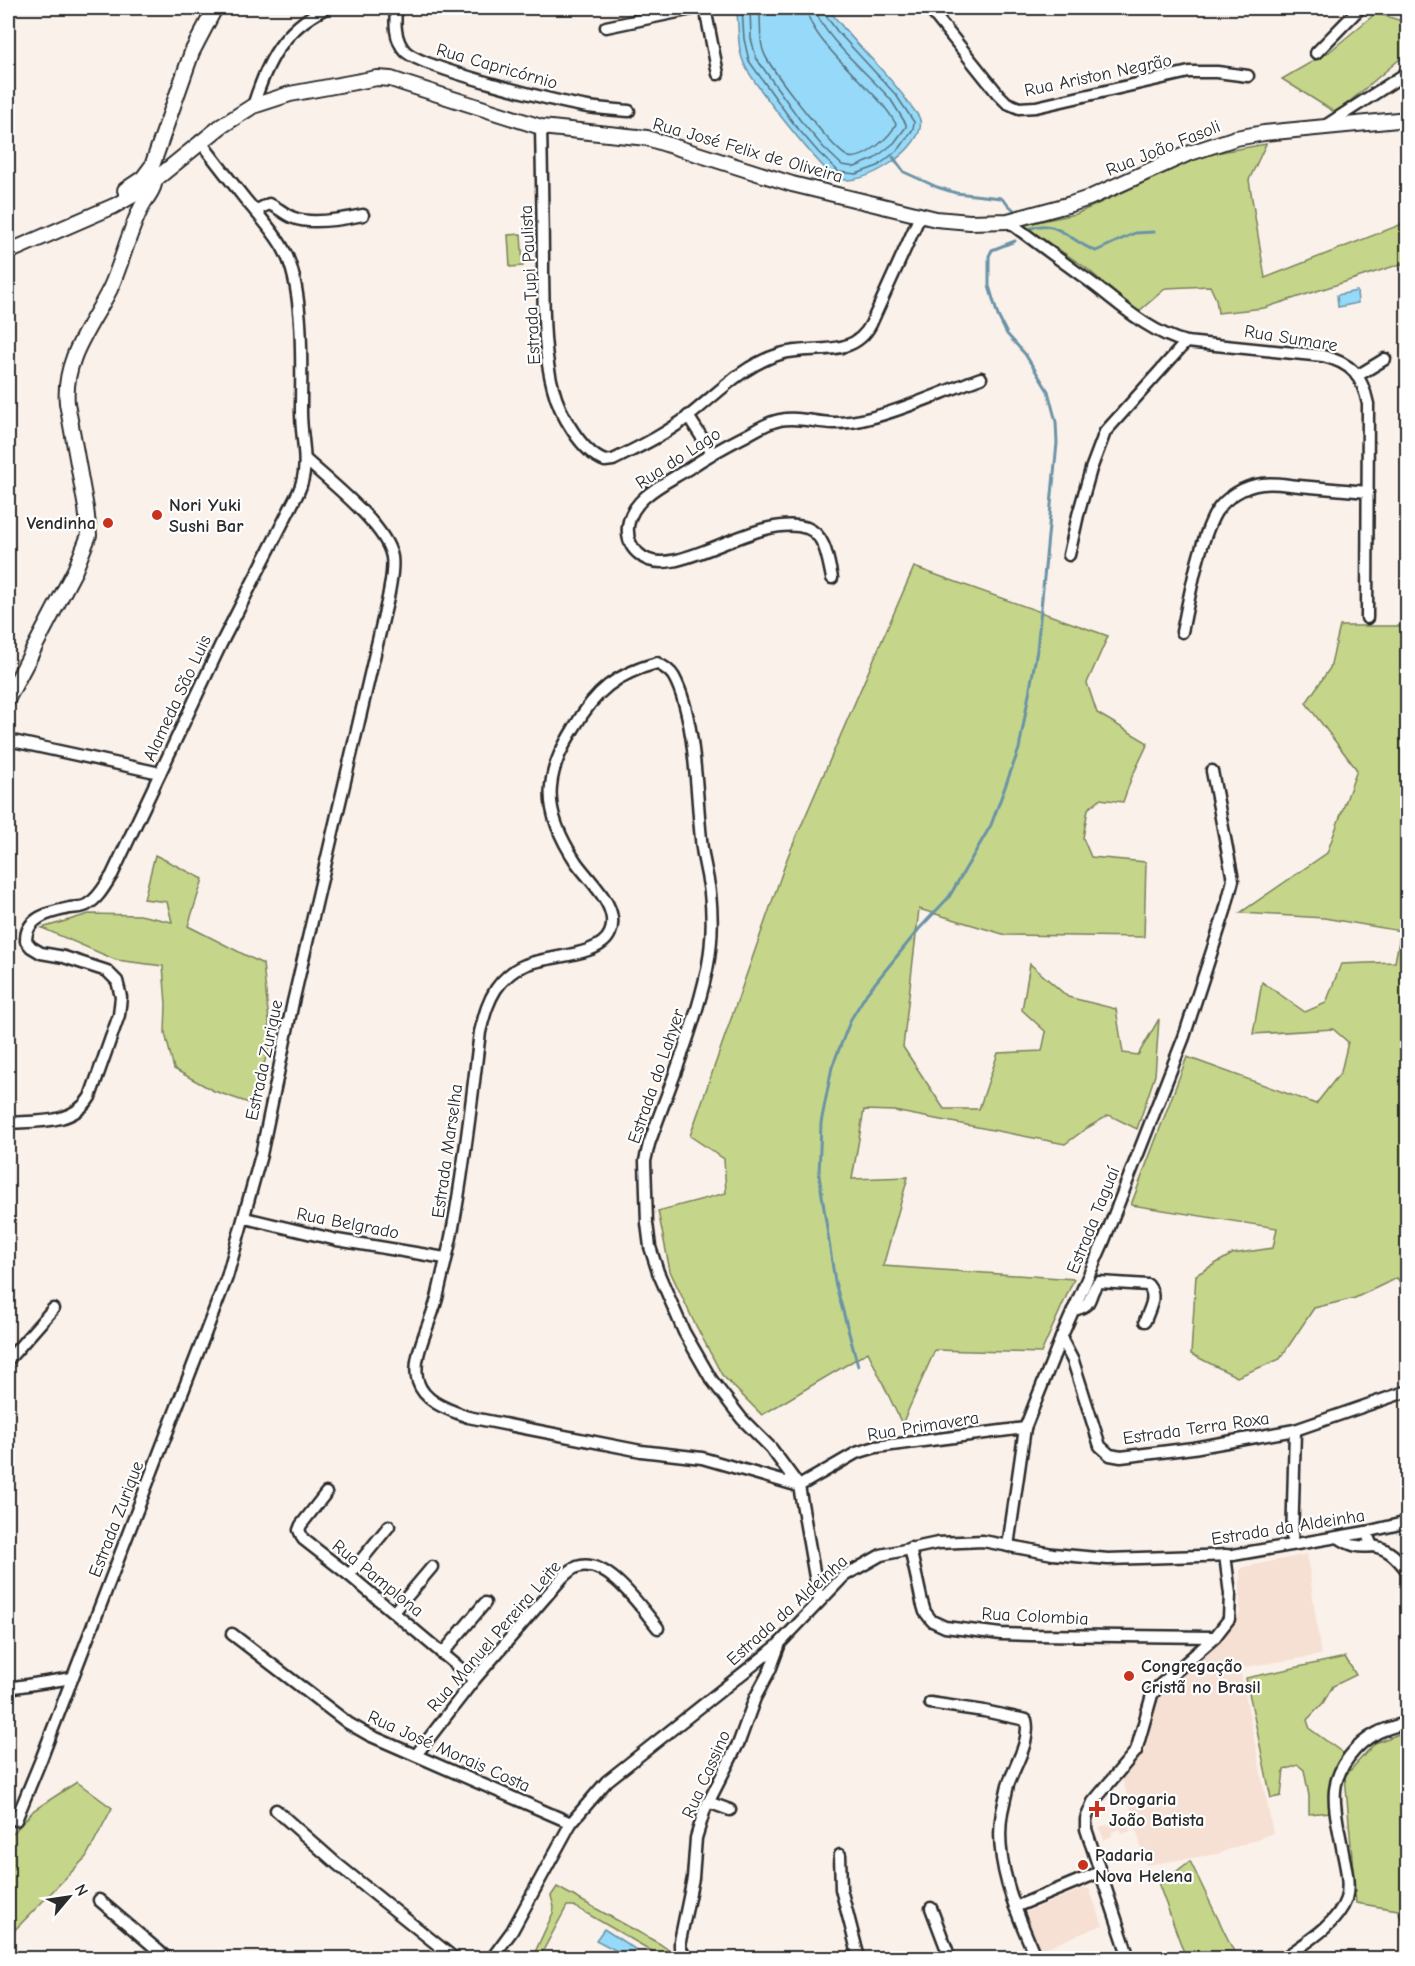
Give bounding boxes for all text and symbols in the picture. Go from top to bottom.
street label: Rua Capricórnio [434,39,560,94]
street label: Rua Ariston Negrão [1022,50,1174,101]
street label: Rua José Felix de Oliveira [650,113,845,188]
street label: Rua João Fasoli [1103,116,1223,181]
street label: Estrada Tupi Paulista [516,205,545,365]
street label: Rua Sumare [1243,321,1339,356]
street label: Rua do Lago [632,423,725,494]
place label: Nori Yuki Sushi Bar [169,495,244,537]
marker: Nori Yuki Sushi Bar [150,508,164,522]
place label: Vendinha [27,513,96,534]
marker: Vendinha [101,516,115,530]
street label: Alameda São Luis [139,632,216,765]
street label: Estrada Zurique [241,998,288,1122]
street label: Estrada do Lahyer [624,1005,690,1146]
street label: Estrada Marselha [428,1083,467,1220]
street label: Estrada Taguaí [1062,1163,1125,1277]
street label: Rua Belgrado [295,1203,401,1244]
street label: Rua Primavera [866,1407,981,1446]
street label: Estrada Terra Roxa [1121,1408,1271,1449]
street label: Estrada Zurique [85,1458,148,1580]
street label: Estrada da Aldeinha [1210,1505,1366,1550]
street label: Rua Pamplona [328,1535,427,1621]
street label: Estrada da Aldeinha [723,1551,852,1670]
street label: Rua Manuel Pereira Leite [423,1556,566,1716]
street label: Rua Colombia [981,1603,1089,1630]
place label: Congregação Cristã no Brasil [1141,1656,1261,1698]
marker: Congregação Cristã no Brasil [1122,1669,1136,1683]
street label: Rua José Morais Costa [364,1706,533,1797]
street label: Rua Cassino [678,1727,735,1821]
place label: Drogaria João Batista [1109,1789,1204,1831]
marker: Drogaria João Batista [1090,1802,1104,1816]
place label: Padaria Nova Helena [1095,1845,1193,1887]
marker: Padaria Nova Helena [1076,1858,1090,1872]
north arrow [39,1867,99,1927]
text: N [71,1881,92,1899]

